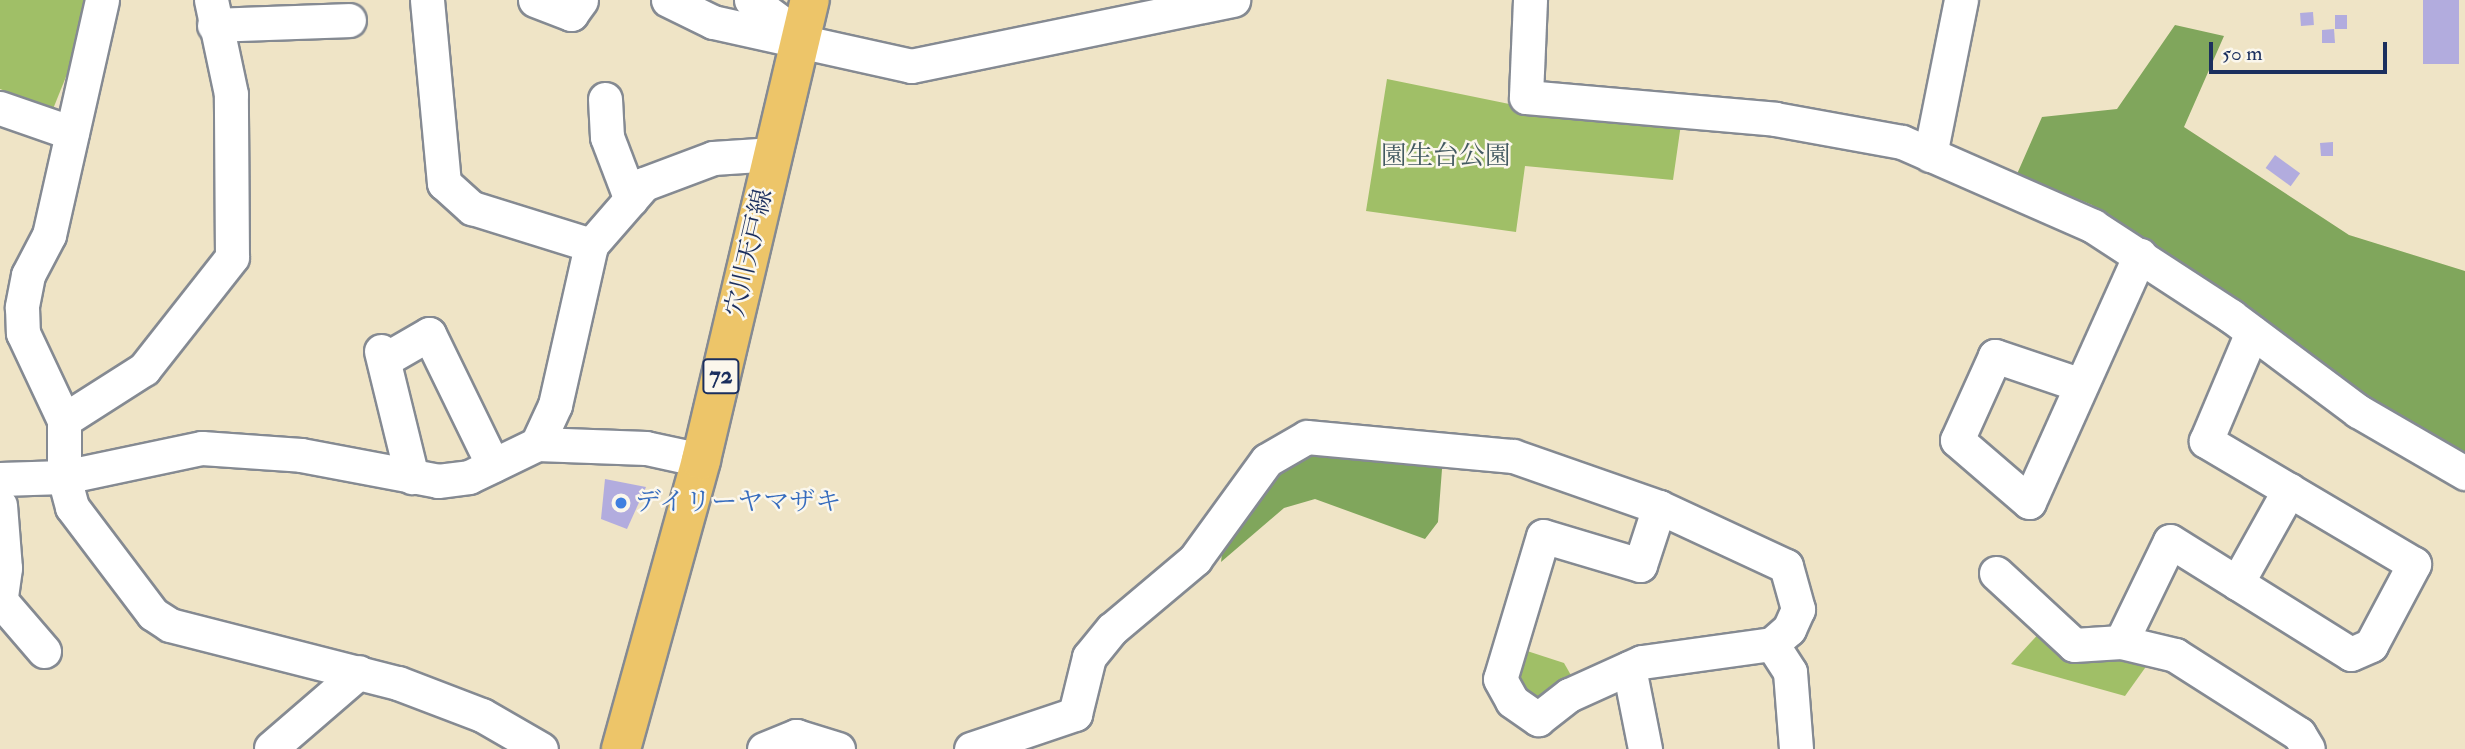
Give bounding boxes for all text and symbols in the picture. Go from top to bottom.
scale bar [2213,28,2392,72]
text: 50 m [2222,40,2263,67]
park label: 園生台公園 [1381,141,1511,173]
street label: 穴川天戸線 [720,186,780,320]
road number: 72 [702,356,740,396]
place label: デイリーヤマザキ [635,487,843,519]
marker: デイリーヤマザキ [613,495,629,511]

